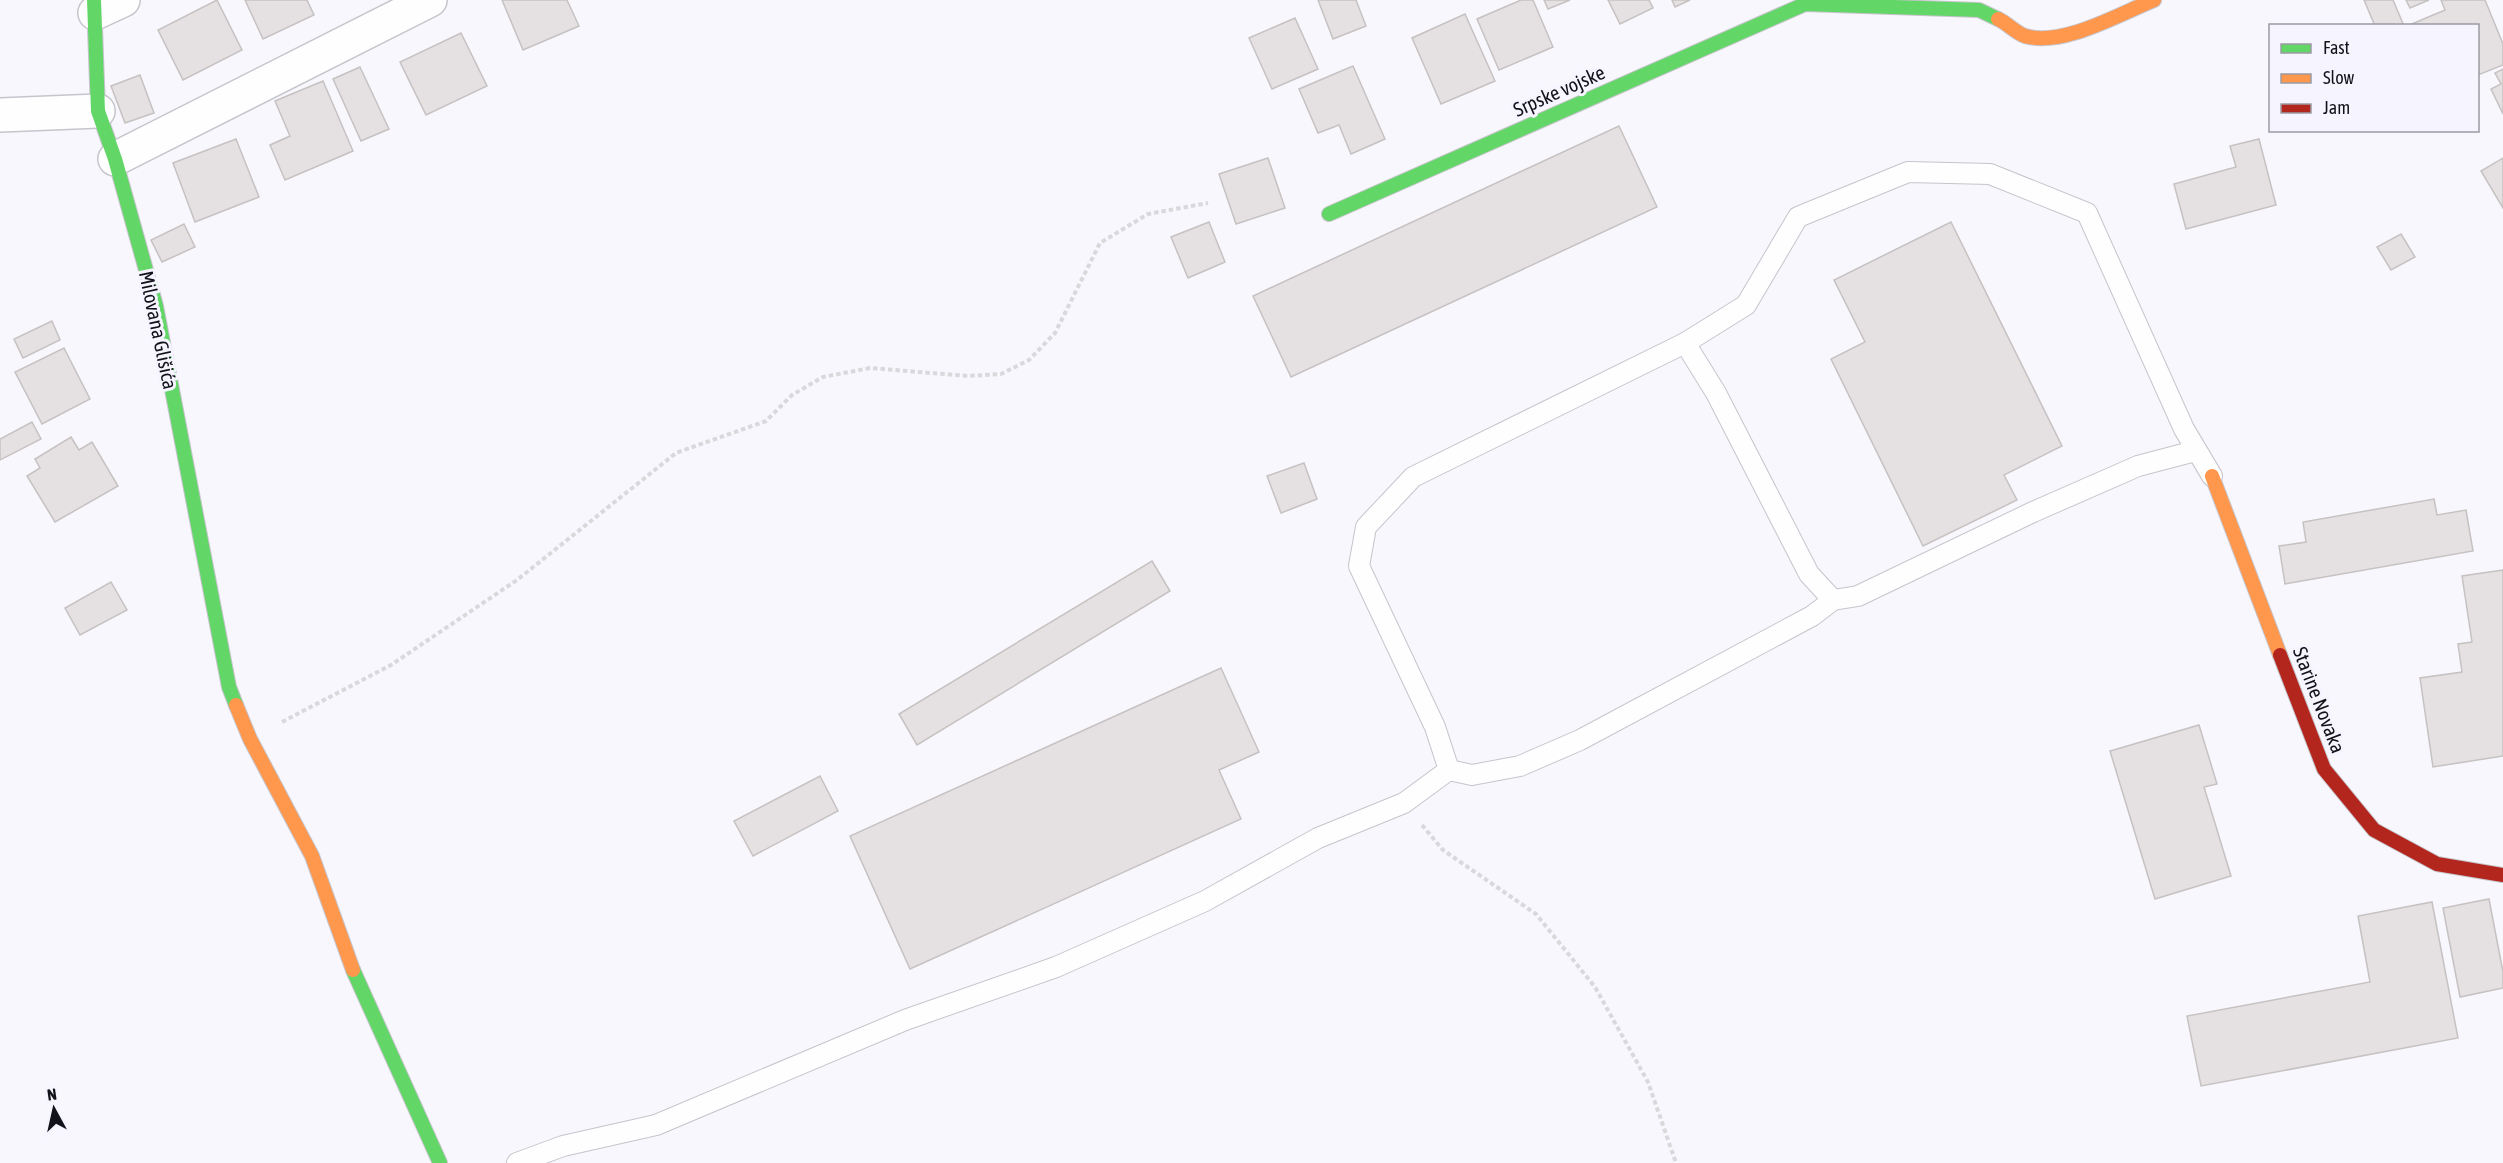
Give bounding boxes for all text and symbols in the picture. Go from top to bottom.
legend [2269,24,2479,132]
text: Fast [2323,37,2350,58]
street label: Srpske vojske [1510,60,1608,121]
text: Slow [2323,67,2354,88]
text: Jam [2323,97,2350,118]
street label: Milovana Glišića [135,269,182,391]
street label: Starine Novaka [2289,643,2350,756]
north arrow [24,1079,84,1139]
text: N [46,1085,58,1104]

